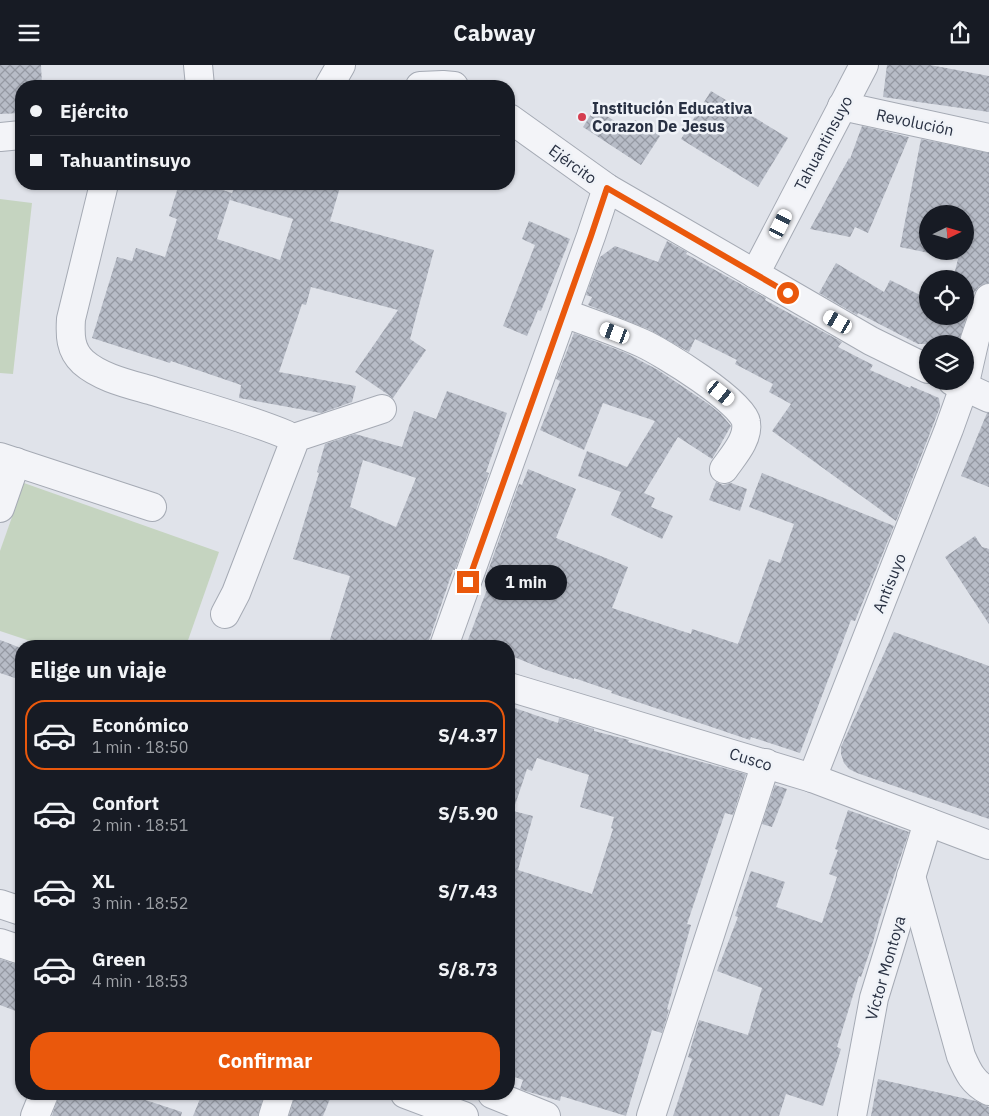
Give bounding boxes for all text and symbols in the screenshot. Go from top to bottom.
text: Cabway [453,18,536,47]
icon: menu [15,19,43,47]
icon: share [946,19,974,47]
street label: Tahuantinsuyo [790,92,856,194]
place label: Institución Educativa Corazon De Jesus [592,98,752,136]
text: Ejército [60,99,128,123]
street label: Revolución [874,104,956,140]
marker: Institución Educativa Corazon De Jesus [576,111,588,123]
street label: Ejército [545,140,601,188]
text: Tahuantinsuyo [60,148,191,172]
north arrow [919,205,974,260]
map controls [919,205,974,390]
car [767,207,794,241]
button: locate [919,270,974,325]
route start [777,282,799,304]
car [821,308,854,336]
car [598,321,631,345]
button: layers [919,335,974,390]
car [704,378,737,408]
street label: Antisuyo [868,550,910,616]
callout: 1 min [486,565,568,599]
route end [457,571,479,593]
text: 1 min [505,572,547,592]
text: Elige un viaje [30,655,167,684]
icon: car [32,713,77,758]
text: Económico [92,713,189,737]
text: S/4.37 [438,723,498,747]
text: 1 min · 18:50 [92,737,188,757]
street label: Cusco [727,743,775,775]
icon: car [32,791,77,836]
text: Confort [92,791,159,815]
text: S/5.90 [438,801,498,825]
text: 2 min · 18:51 [92,815,188,835]
icon: car [32,869,77,914]
text: XL [92,869,115,893]
text: S/7.43 [438,879,498,903]
text: 3 min · 18:52 [92,893,188,913]
street label: Víctor Montoya [861,913,910,1023]
icon: car [32,947,77,992]
text: Green [92,947,146,971]
text: S/8.73 [438,957,498,981]
text: 4 min · 18:53 [92,971,188,991]
button: Confirmar [30,1032,500,1090]

